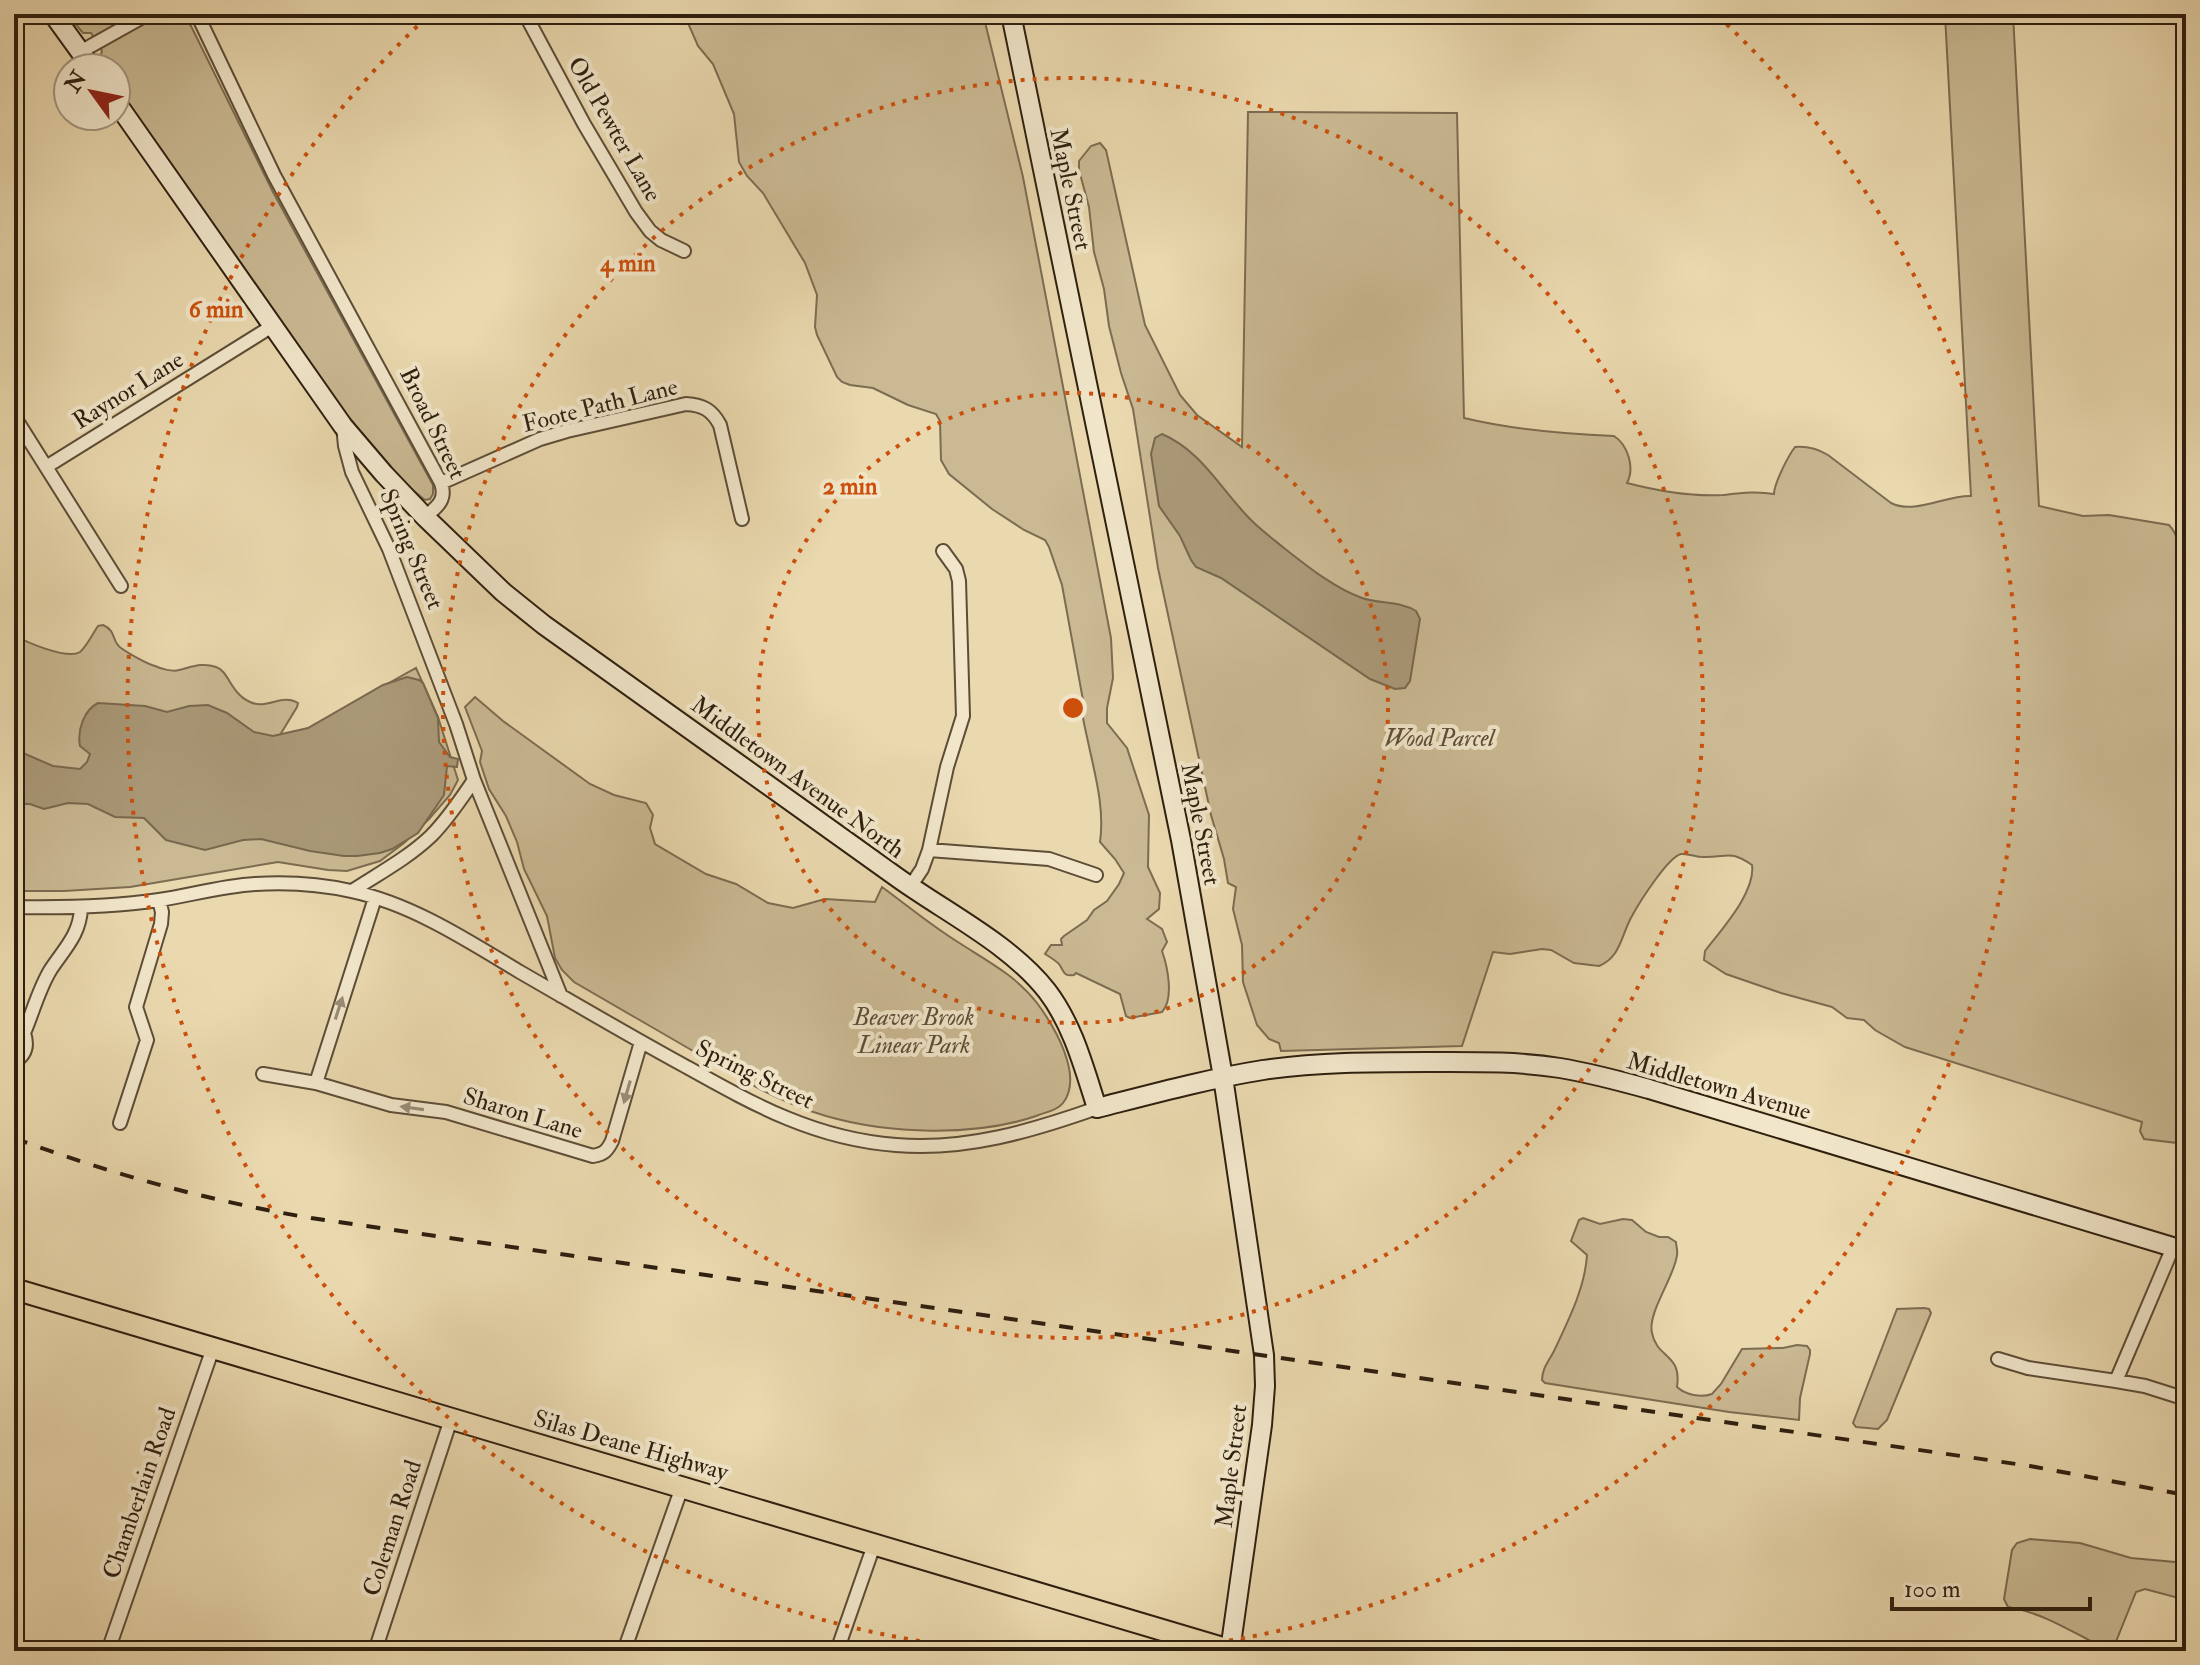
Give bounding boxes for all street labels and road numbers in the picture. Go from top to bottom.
street label: Old Pewter Lane [561,51,668,207]
street label: Maple Street [1042,125,1099,253]
street label: Raynor Lane [67,344,189,437]
street label: Broad Street [392,362,473,484]
street label: Foote Path Lane [519,371,681,440]
street label: Spring Street [372,484,451,614]
street label: Middletown Avenue North [685,689,911,866]
street label: Maple Street [1173,760,1228,888]
street label: Spring Street [691,1033,819,1116]
street label: Middletown Avenue [1623,1045,1814,1128]
street label: Sharon Lane [459,1081,586,1146]
street label: Maple Street [1209,1402,1254,1529]
street label: Chamberlain Road [96,1403,183,1583]
street label: Silas Deane Highway [530,1403,732,1488]
street label: Coleman Road [356,1456,429,1600]

